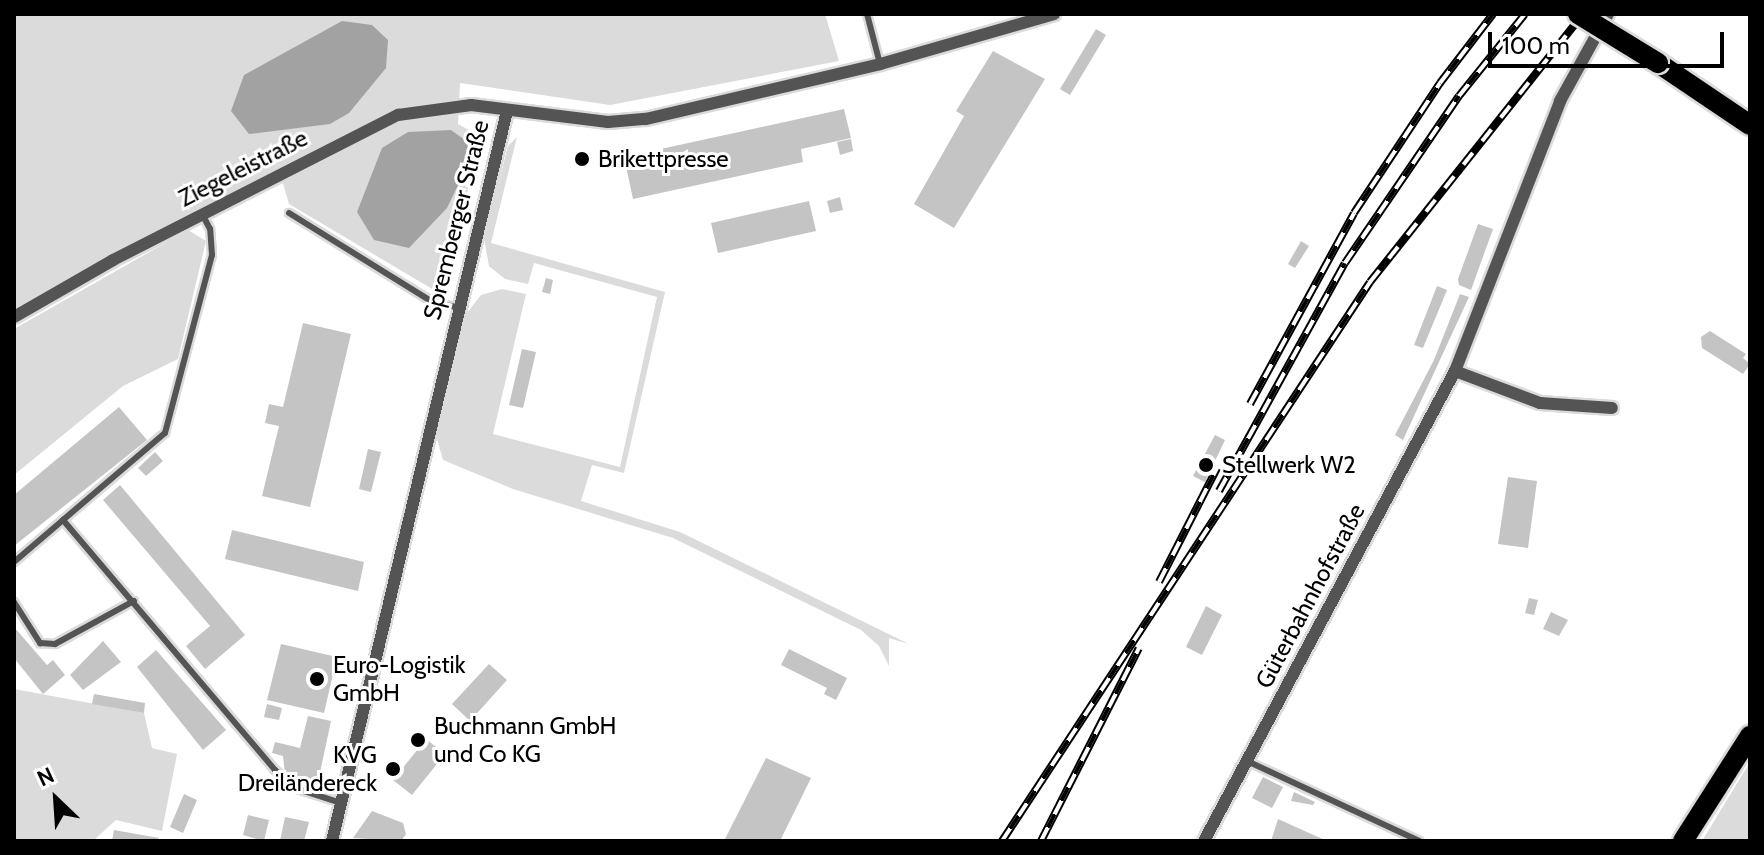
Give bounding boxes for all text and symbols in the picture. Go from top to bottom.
scale bar [1492,16,1728,66]
text: 100 m [1502,31,1570,60]
street label: Spremberger Straße [417,117,495,323]
street label: Ziegeleistraße [174,123,312,213]
place label: Brikettpresse [598,145,729,173]
marker: Brikettpresse [573,150,591,168]
place label: Stellwerk W2 [1222,451,1356,479]
marker: Stellwerk W2 [1197,456,1215,474]
street label: Güterbahnhofstraße [1249,499,1371,693]
place label: Euro-Logistik GmbH [333,651,465,707]
marker: Euro-Logistik GmbH [308,670,326,688]
place label: Buchmann GmbH und Co KG [434,712,616,768]
marker: Buchmann GmbH und Co KG [409,731,427,749]
place label: KVG Dreiländereck [238,741,377,797]
north arrow [16,759,96,839]
marker: KVG Dreiländereck [384,760,402,778]
text: N [33,761,58,792]

